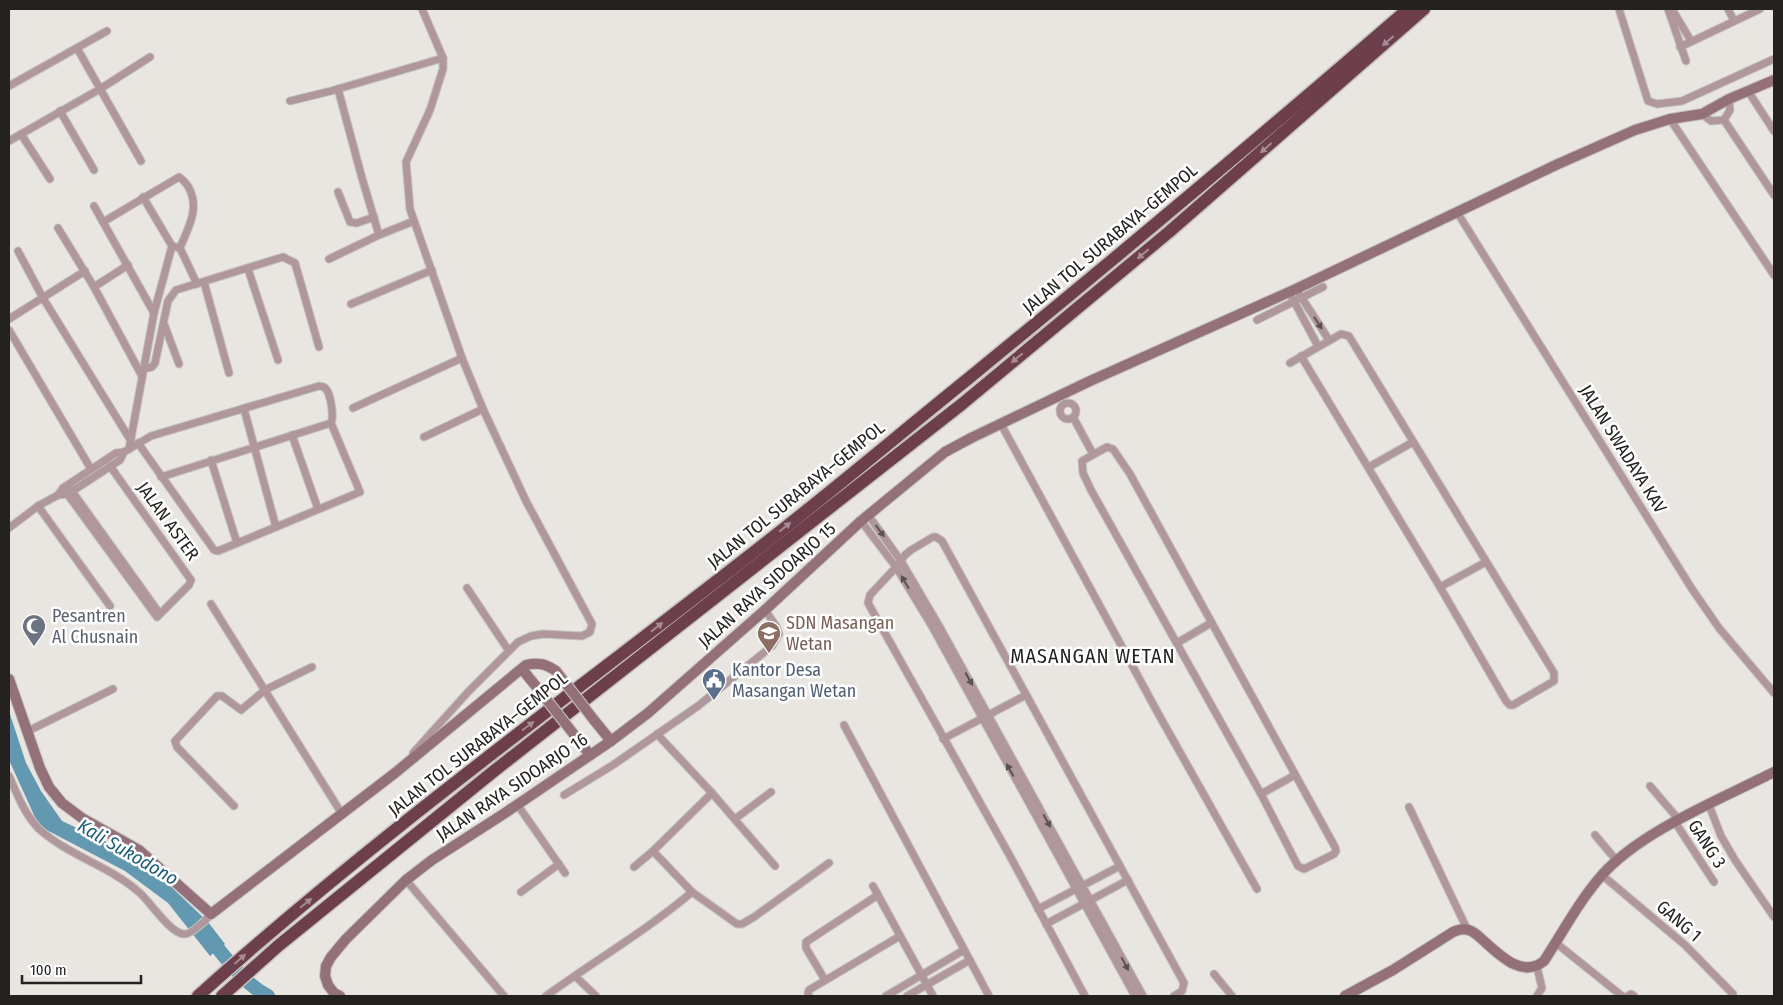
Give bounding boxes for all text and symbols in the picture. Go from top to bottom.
one-way arrow [1382,36,1395,47]
one-way arrow [1260,142,1272,154]
street label: JALAN TOL SURABAYA–GEMPOL [1018,159,1202,319]
one-way arrow [1136,249,1149,260]
one-way arrow [1313,317,1323,330]
one-way arrow [1011,352,1024,363]
street label: JALAN SWADAYA KAV [1575,381,1672,518]
street label: JALAN TOL SURABAYA–GEMPOL [703,417,889,573]
street label: JALAN ASTER [132,477,204,565]
street label: JALAN RAYA SIDOARJO 15 [694,518,840,652]
one-way arrow [779,521,792,532]
one-way arrow [875,524,885,538]
one-way arrow [901,576,910,589]
place label: Pesantren Al Chusnain [52,605,138,648]
place label: SDN Masangan Wetan [786,612,894,655]
mosque icon: Pesantren Al Chusnain [21,613,47,647]
school or university icon: SDN Masangan Wetan [756,620,782,654]
one-way arrow [650,621,663,632]
district label: MASANGAN WETAN [1010,644,1176,668]
place label: Kantor Desa Masangan Wetan [732,659,856,702]
street label: JALAN TOL SURABAYA–GEMPOL [384,667,572,821]
public building icon: Kantor Desa Masangan Wetan [701,667,727,701]
one-way arrow [964,672,973,685]
one-way arrow [521,720,534,731]
street label: JALAN RAYA SIDOARJO 16 [432,728,592,846]
one-way arrow [1006,762,1014,777]
water label: Kali Sukodono [74,814,182,890]
one-way arrow [1043,814,1051,829]
street label: GANG 3 [1683,816,1731,872]
street label: GANG 1 [1652,896,1706,946]
one-way arrow [299,898,312,909]
scale bar [22,952,141,984]
one-way arrow [234,954,246,965]
one-way arrow [1121,956,1129,971]
text: 100 m [30,961,67,979]

